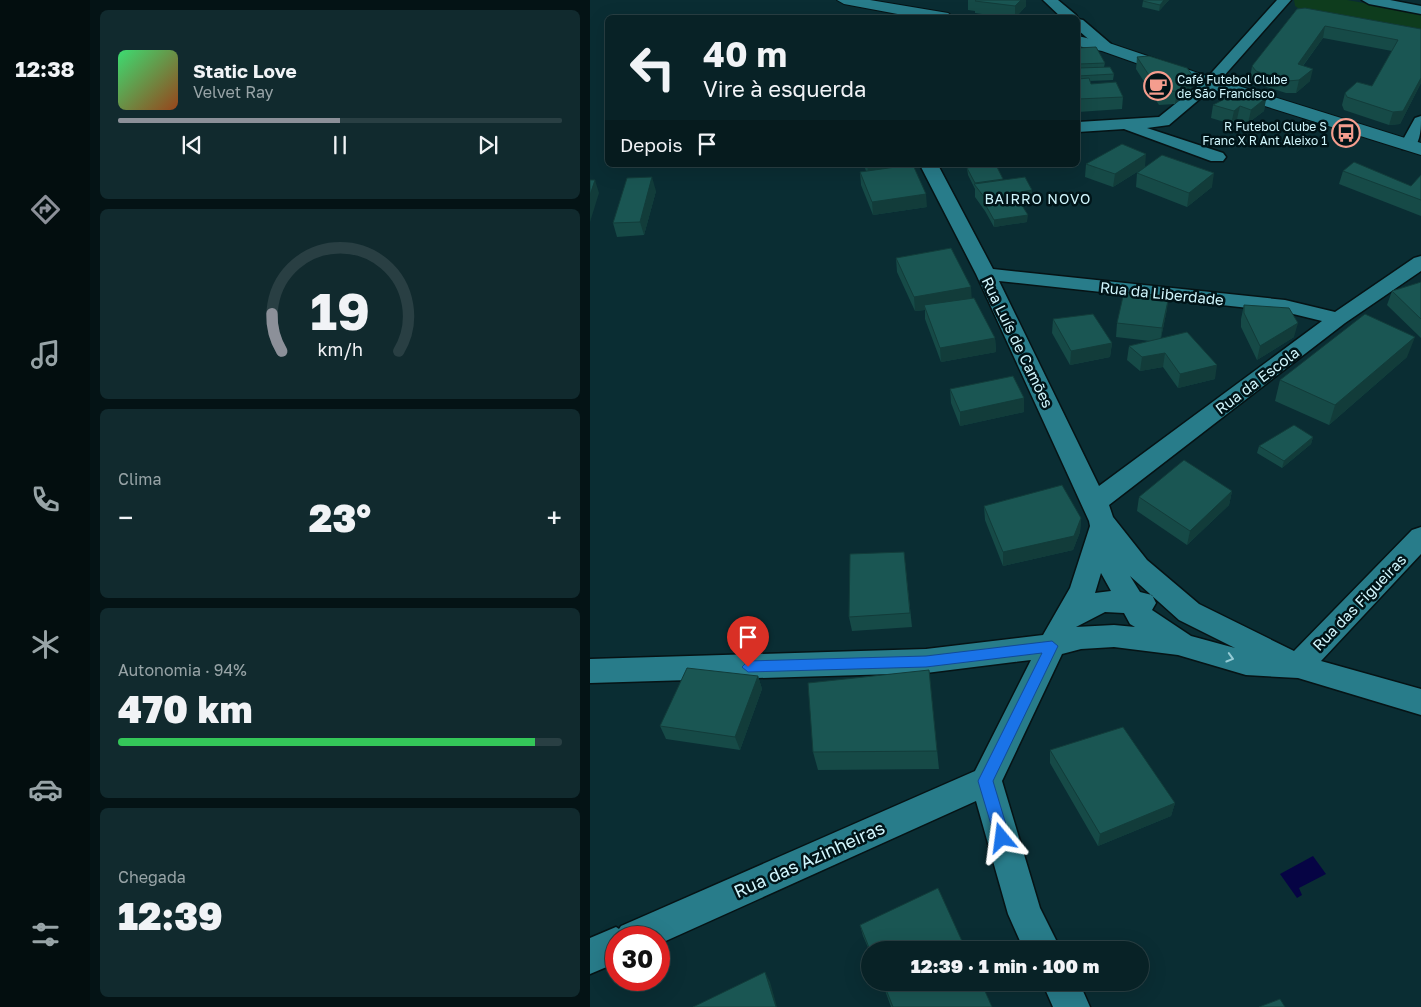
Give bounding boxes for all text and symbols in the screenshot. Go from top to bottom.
text: 40 m [703,33,787,75]
icon: left [620,35,685,100]
text: 12:38 [15,55,75,82]
text: Static Love [193,59,297,82]
cafe icon: Café Futebol Clube de São Francisco [1143,71,1173,101]
place label: Café Futebol Clube de São Francisco [1177,72,1287,101]
text: Vire à esquerda [703,75,867,102]
text: Velvet Ray [193,82,274,102]
bus stop icon: R Futebol Clube S Franc X R Ant Aleixo 1 [1331,118,1361,148]
place label: R Futebol Clube S Franc X R Ant Aleixo 1 [1202,119,1327,148]
icon: arrive [693,130,721,158]
icon: previous [178,131,206,159]
icon: pause [326,131,354,159]
icon: next [474,131,502,159]
text: Depois [620,133,683,156]
district label: BAIRRO NOVO [985,190,1091,207]
icon: directions [28,192,63,227]
street label: Rua Luís de Camões [978,274,1058,410]
street label: Rua da Liberdade [1099,278,1225,308]
text: 19 [310,279,370,341]
icon: music [28,337,63,372]
text: km/h [317,338,363,360]
street label: Rua da Escola [1212,343,1302,417]
text: Clima [118,469,162,489]
icon: phone [28,482,63,517]
text: 23° [309,495,371,540]
text: − [118,501,133,534]
text: + [547,501,562,534]
street label: Rua das Figueiras [1309,550,1410,654]
pin [727,616,769,667]
icon: arrive [734,623,762,651]
icon: climate [28,627,63,662]
one-way arrow [1226,653,1234,663]
text: Autonomia · 94% [118,660,247,680]
text: 470 km [118,686,253,731]
icon: car [28,772,63,807]
position arrow [975,811,1027,863]
street label: Rua das Azinheiras [730,816,888,902]
text: Chegada [118,867,186,887]
text: 12:39 [118,893,223,938]
icon: filters [28,917,63,952]
speed limit sign: 30 [605,926,670,991]
text: 12:39 · 1 min · 100 m [911,954,1099,977]

